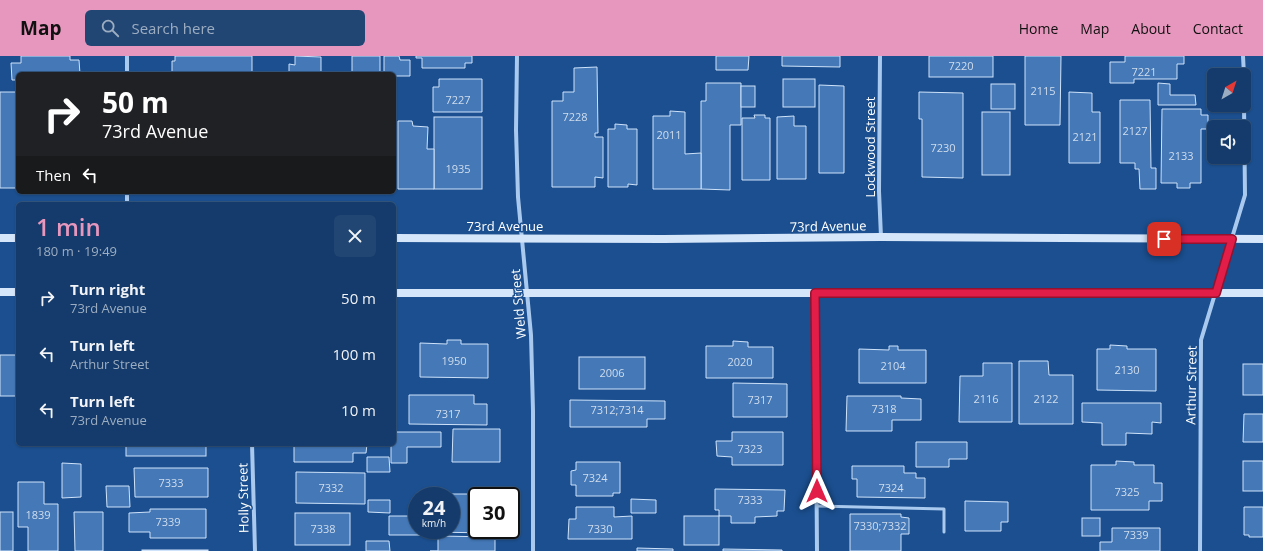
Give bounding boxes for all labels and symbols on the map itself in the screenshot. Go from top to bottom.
house number: 7220 [948,58,974,73]
house number: 7221 [1131,64,1157,79]
north arrow [1207,68,1251,112]
house number: 2115 [1030,83,1056,98]
house number: 7227 [445,92,471,107]
street label: Lockwood Street [861,96,879,198]
house number: 7228 [562,109,588,124]
house number: 2127 [1122,123,1148,138]
house number: 2011 [656,127,682,142]
house number: 2121 [1072,129,1098,144]
house number: 7230 [930,140,956,155]
house number: 2133 [1168,148,1194,163]
house number: 1935 [445,161,471,176]
street label: 73rd Avenue [789,216,867,236]
street label: 73rd Avenue [467,217,543,235]
pin [1147,222,1181,256]
street label: Weld Street [506,268,530,340]
street label: Arthur Street [1181,345,1201,425]
house number: 1950 [441,353,467,368]
house number: 2020 [727,354,753,369]
house number: 2104 [880,358,906,373]
house number: 2130 [1114,362,1140,377]
house number: 2006 [599,365,625,380]
house number: 2116 [973,391,999,406]
house number: 2122 [1033,391,1059,406]
house number: 7317 [747,392,773,407]
house number: 7318 [871,401,897,416]
house number: 7312;7314 [590,402,644,417]
house number: 7317 [435,406,461,421]
house number: 7323 [737,441,763,456]
street label: Holly Street [233,462,253,533]
house number: 7324 [582,470,608,485]
position arrow [796,470,838,512]
house number: 7333 [158,475,184,490]
house number: 7332 [318,480,344,495]
house number: 7324 [878,480,904,495]
house number: 7325 [1114,484,1140,499]
speed limit sign: 30 [468,487,520,539]
house number: 7333 [737,492,763,507]
house number: 1839 [25,507,51,522]
house number: 7339 [155,514,181,529]
house number: 7330;7332 [853,518,907,533]
house number: 7338 [310,521,336,536]
house number: 7330 [587,521,613,536]
house number: 7339 [1123,527,1149,542]

